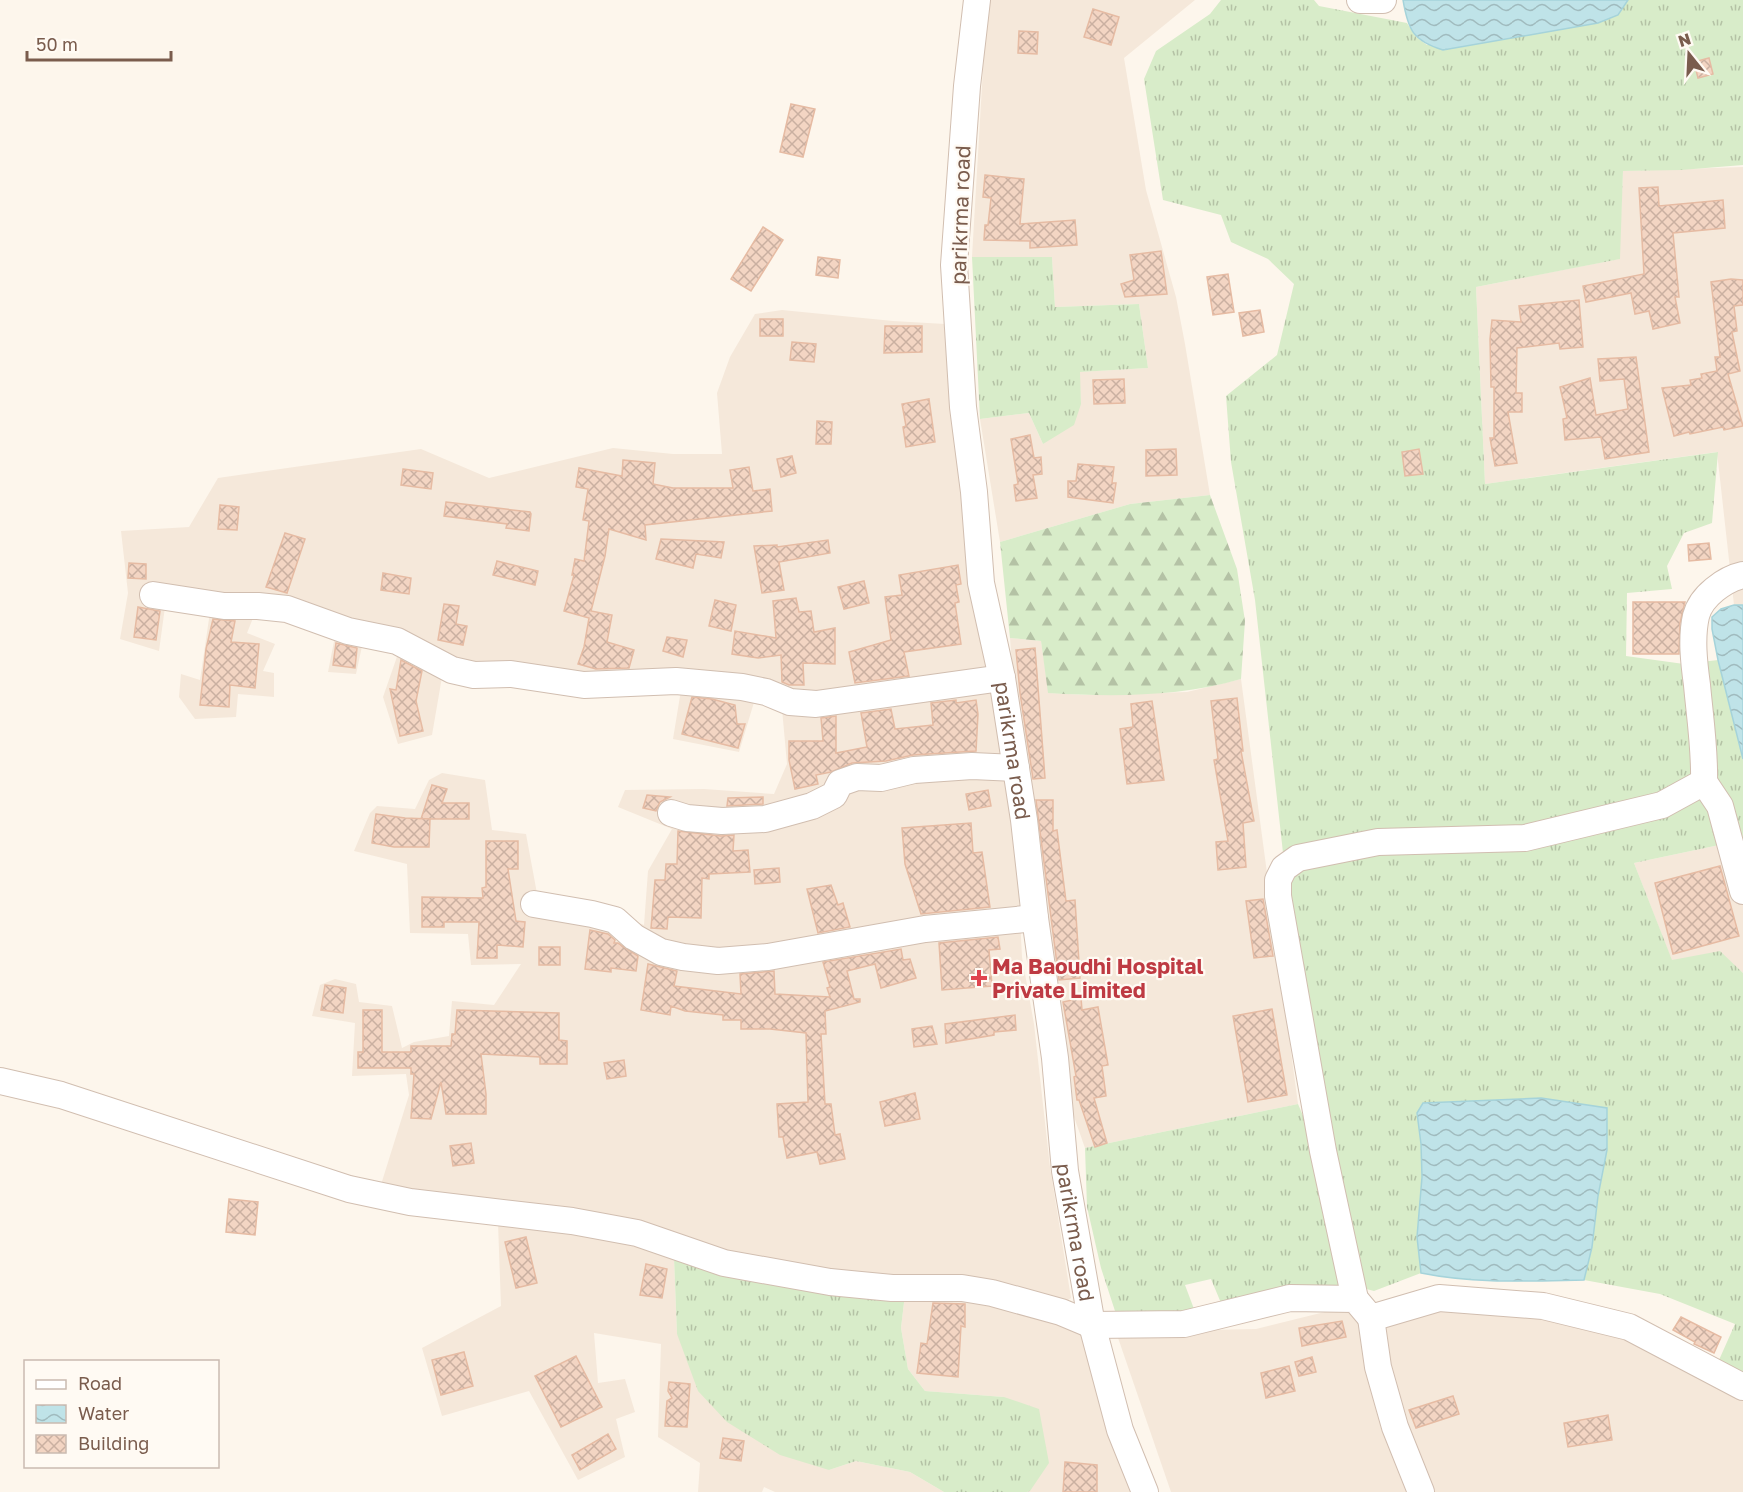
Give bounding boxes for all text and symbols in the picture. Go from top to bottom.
scale bar [27,24,171,62]
north arrow [1659,24,1719,84]
text: N [1675,28,1693,51]
text: 50 m [36,33,78,55]
street label: parikrma road [945,145,975,285]
street label: parikrma road [990,679,1037,822]
place label: Ma Baoudhi Hospital Private Limited [992,953,1203,1003]
marker: Ma Baoudhi Hospital Private Limited [970,969,988,987]
street label: parikrma road [1051,1162,1101,1303]
legend [24,1360,219,1468]
text: Road [78,1372,122,1394]
text: Water [78,1402,129,1424]
text: Building [78,1432,149,1454]

